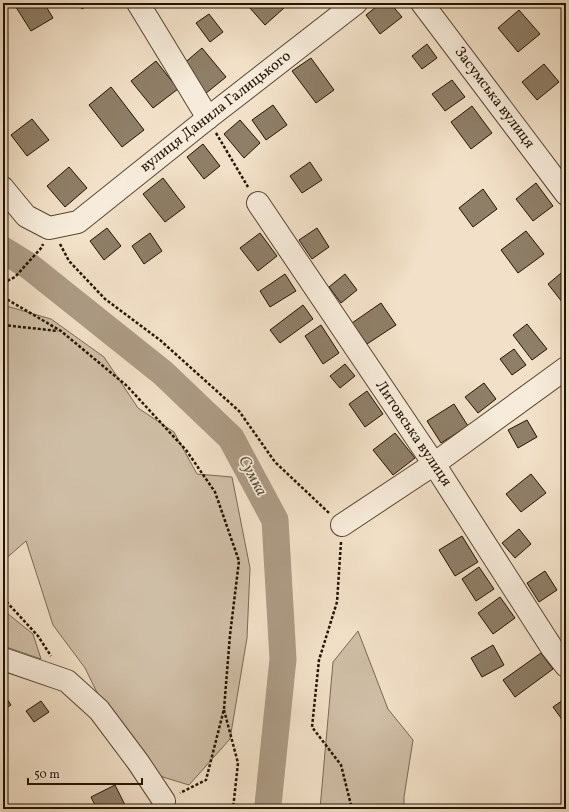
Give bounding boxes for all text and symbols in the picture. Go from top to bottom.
street label: Засумська вулиця [449,43,539,153]
street label: вулиця Данила Галицького [136,46,296,178]
street label: Литовська вулиця [370,377,456,491]
water label: Сумка [232,452,272,500]
scale bar [28,760,142,786]
text: 50 m [34,767,60,783]

